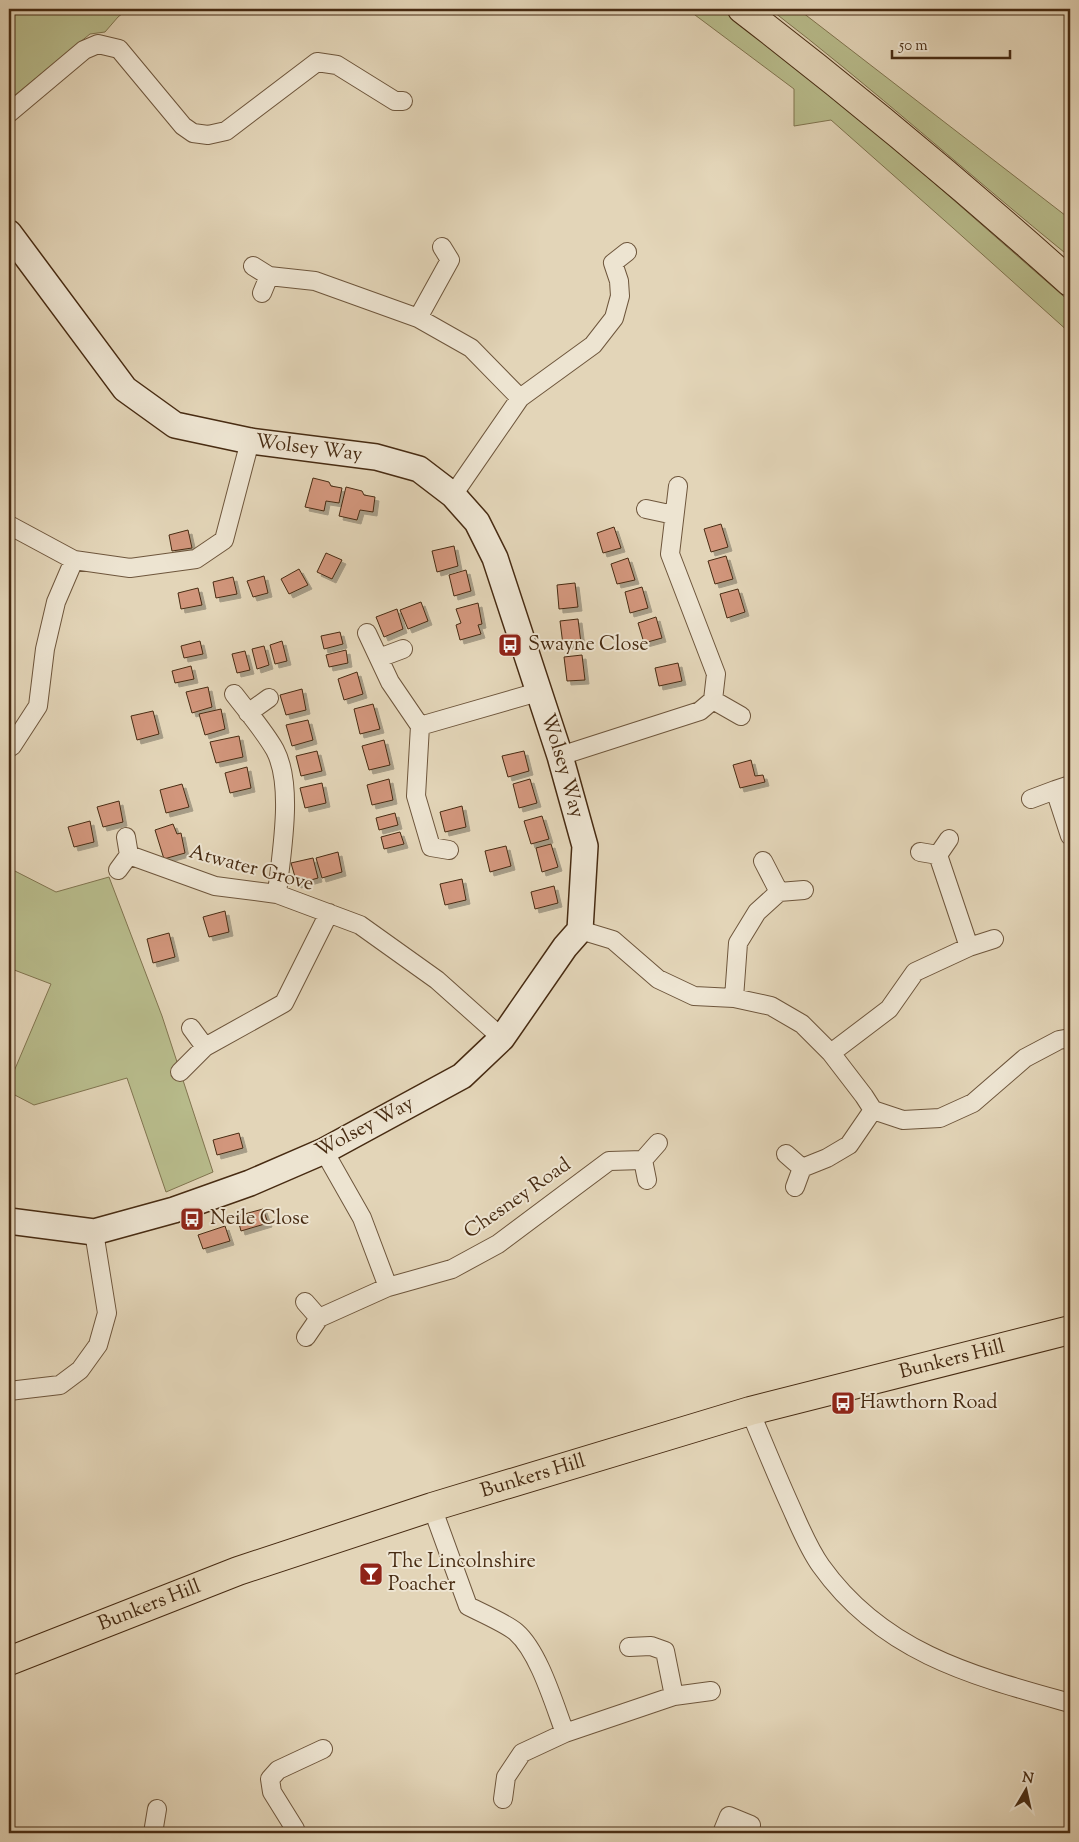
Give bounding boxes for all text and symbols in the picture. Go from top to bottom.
scale bar [892,28,1009,60]
text: 50 m [898,36,928,57]
street label: Wolsey Way [254,427,364,470]
place label: Swayne Close [528,631,649,660]
bus stop icon: Swayne Close [497,632,523,658]
street label: Wolsey Way [533,710,591,822]
street label: Atwater Grove [185,838,317,900]
street label: Wolsey Way [311,1090,419,1166]
street label: Chesney Road [459,1151,577,1247]
place label: Neile Close [210,1205,309,1234]
bus stop icon: Neile Close [179,1206,205,1232]
street label: Bunkers Hill [896,1332,1009,1387]
place label: Hawthorn Road [860,1389,998,1418]
bus stop icon: Hawthorn Road [830,1390,856,1416]
street label: Bunkers Hill [477,1447,590,1506]
place label: The Lincolnshire Poacher [388,1548,536,1600]
bar icon: The Lincolnshire Poacher [358,1561,384,1587]
street label: Bunkers Hill [94,1572,206,1639]
north arrow [1002,1764,1052,1814]
text: N [1021,1768,1035,1790]

